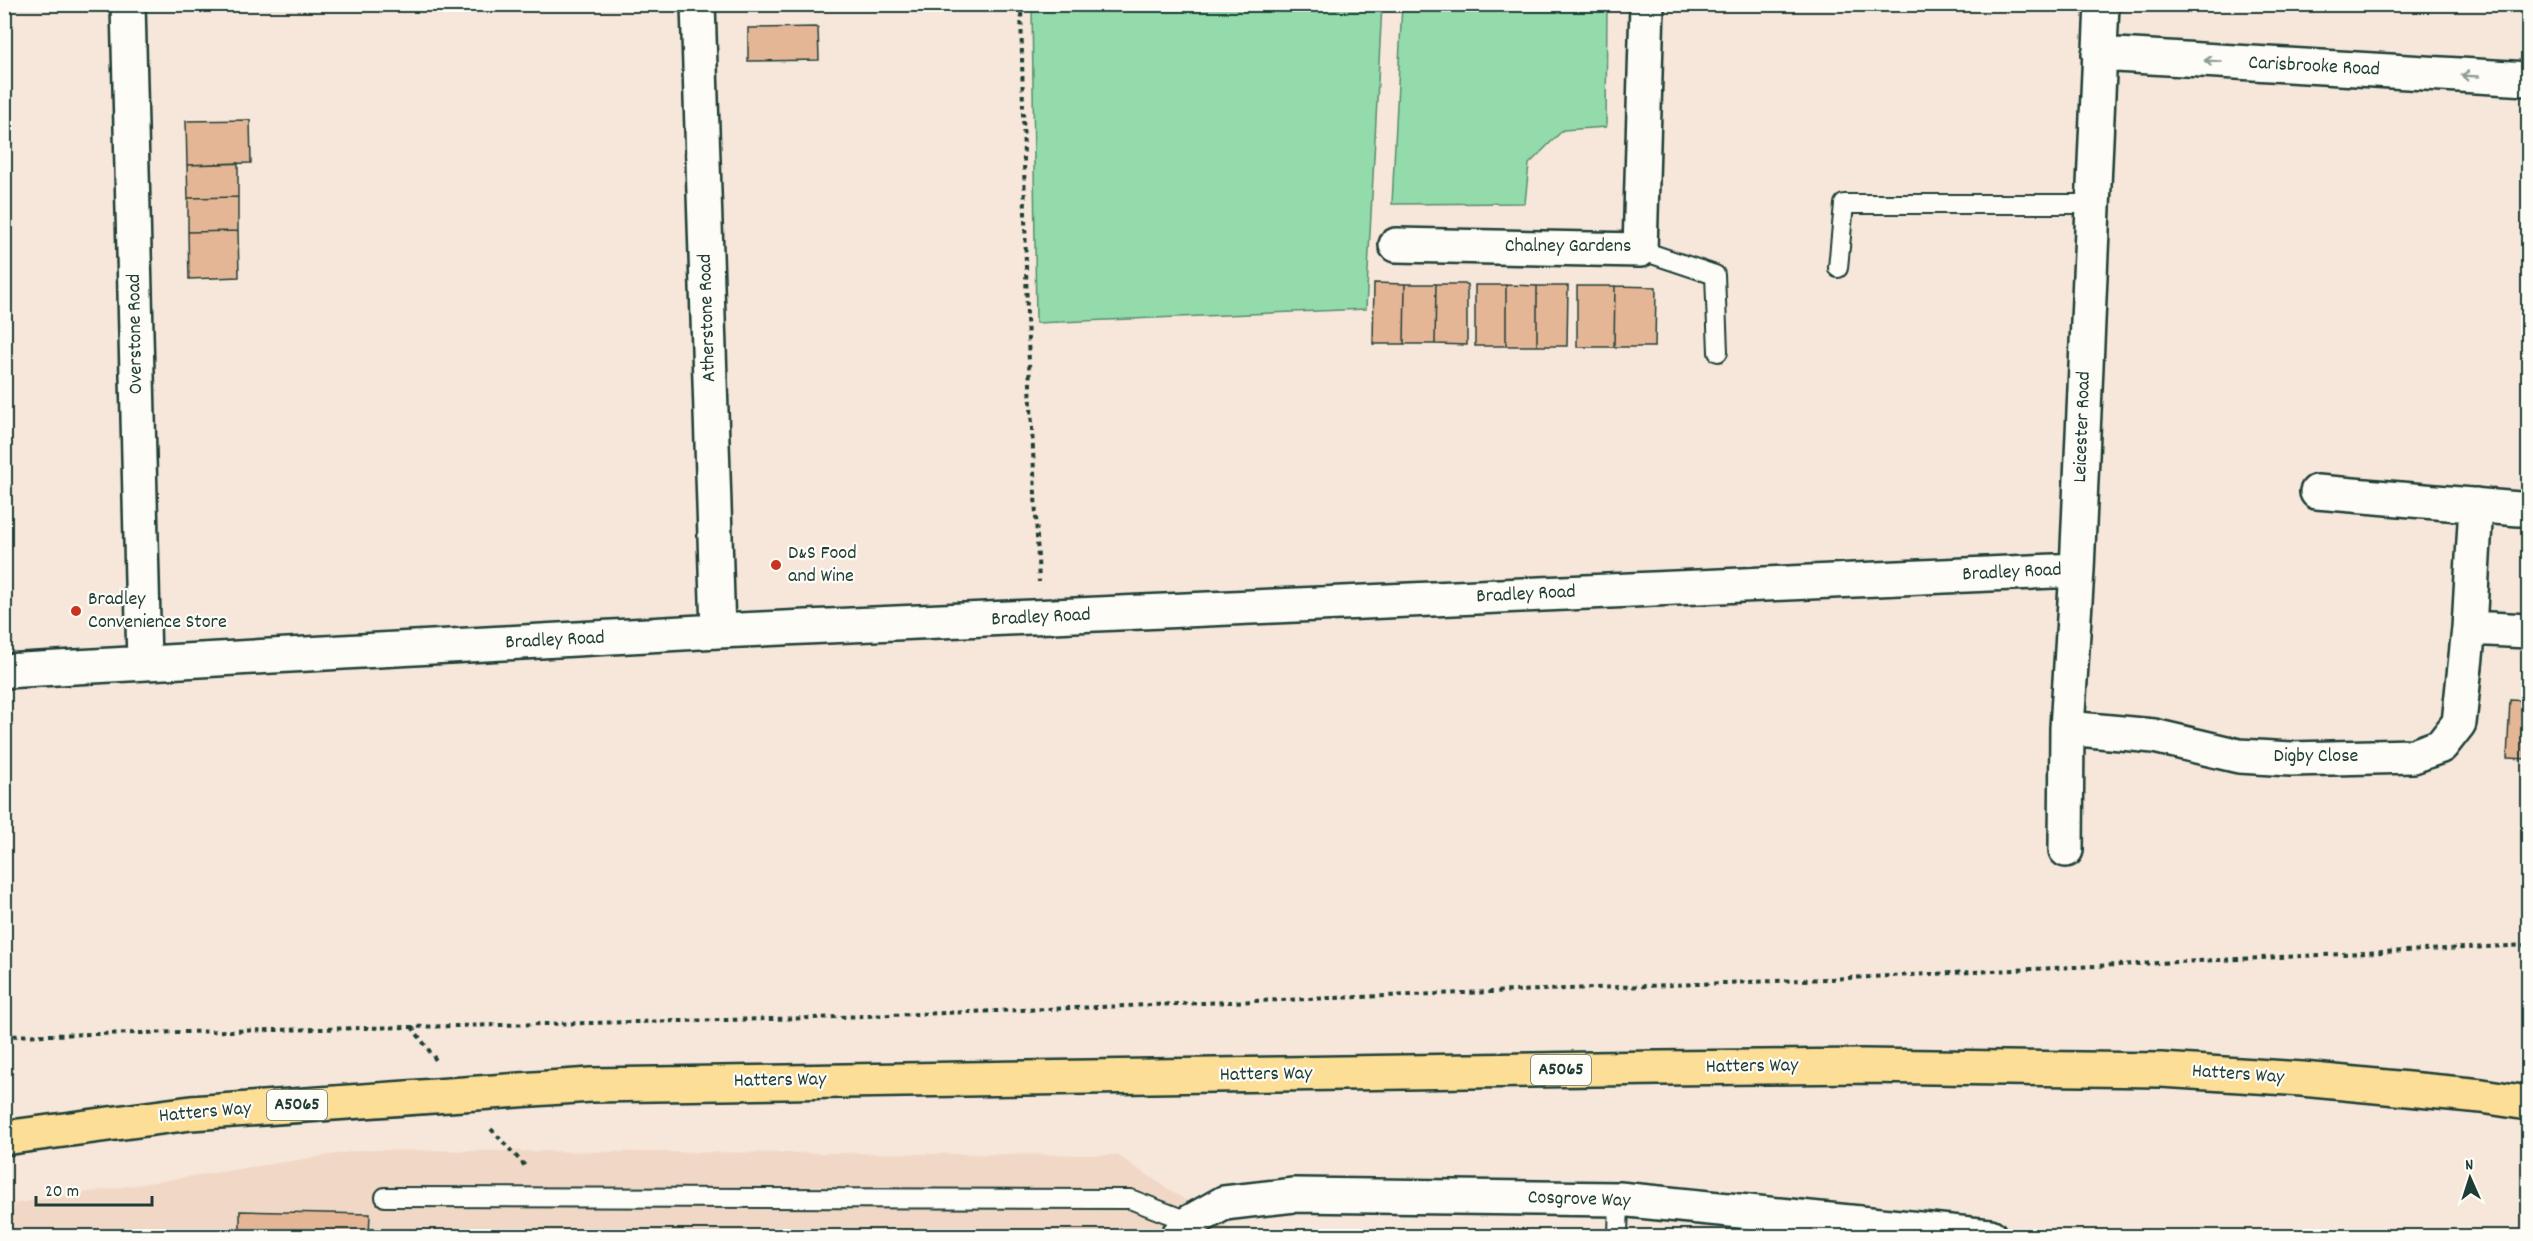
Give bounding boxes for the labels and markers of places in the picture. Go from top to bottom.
place label: D&S Food and Wine [788,540,857,591]
marker: D&S Food and Wine [769,558,783,572]
place label: Bradley Convenience Store [88,586,227,637]
marker: Bradley Convenience Store [69,604,83,618]

